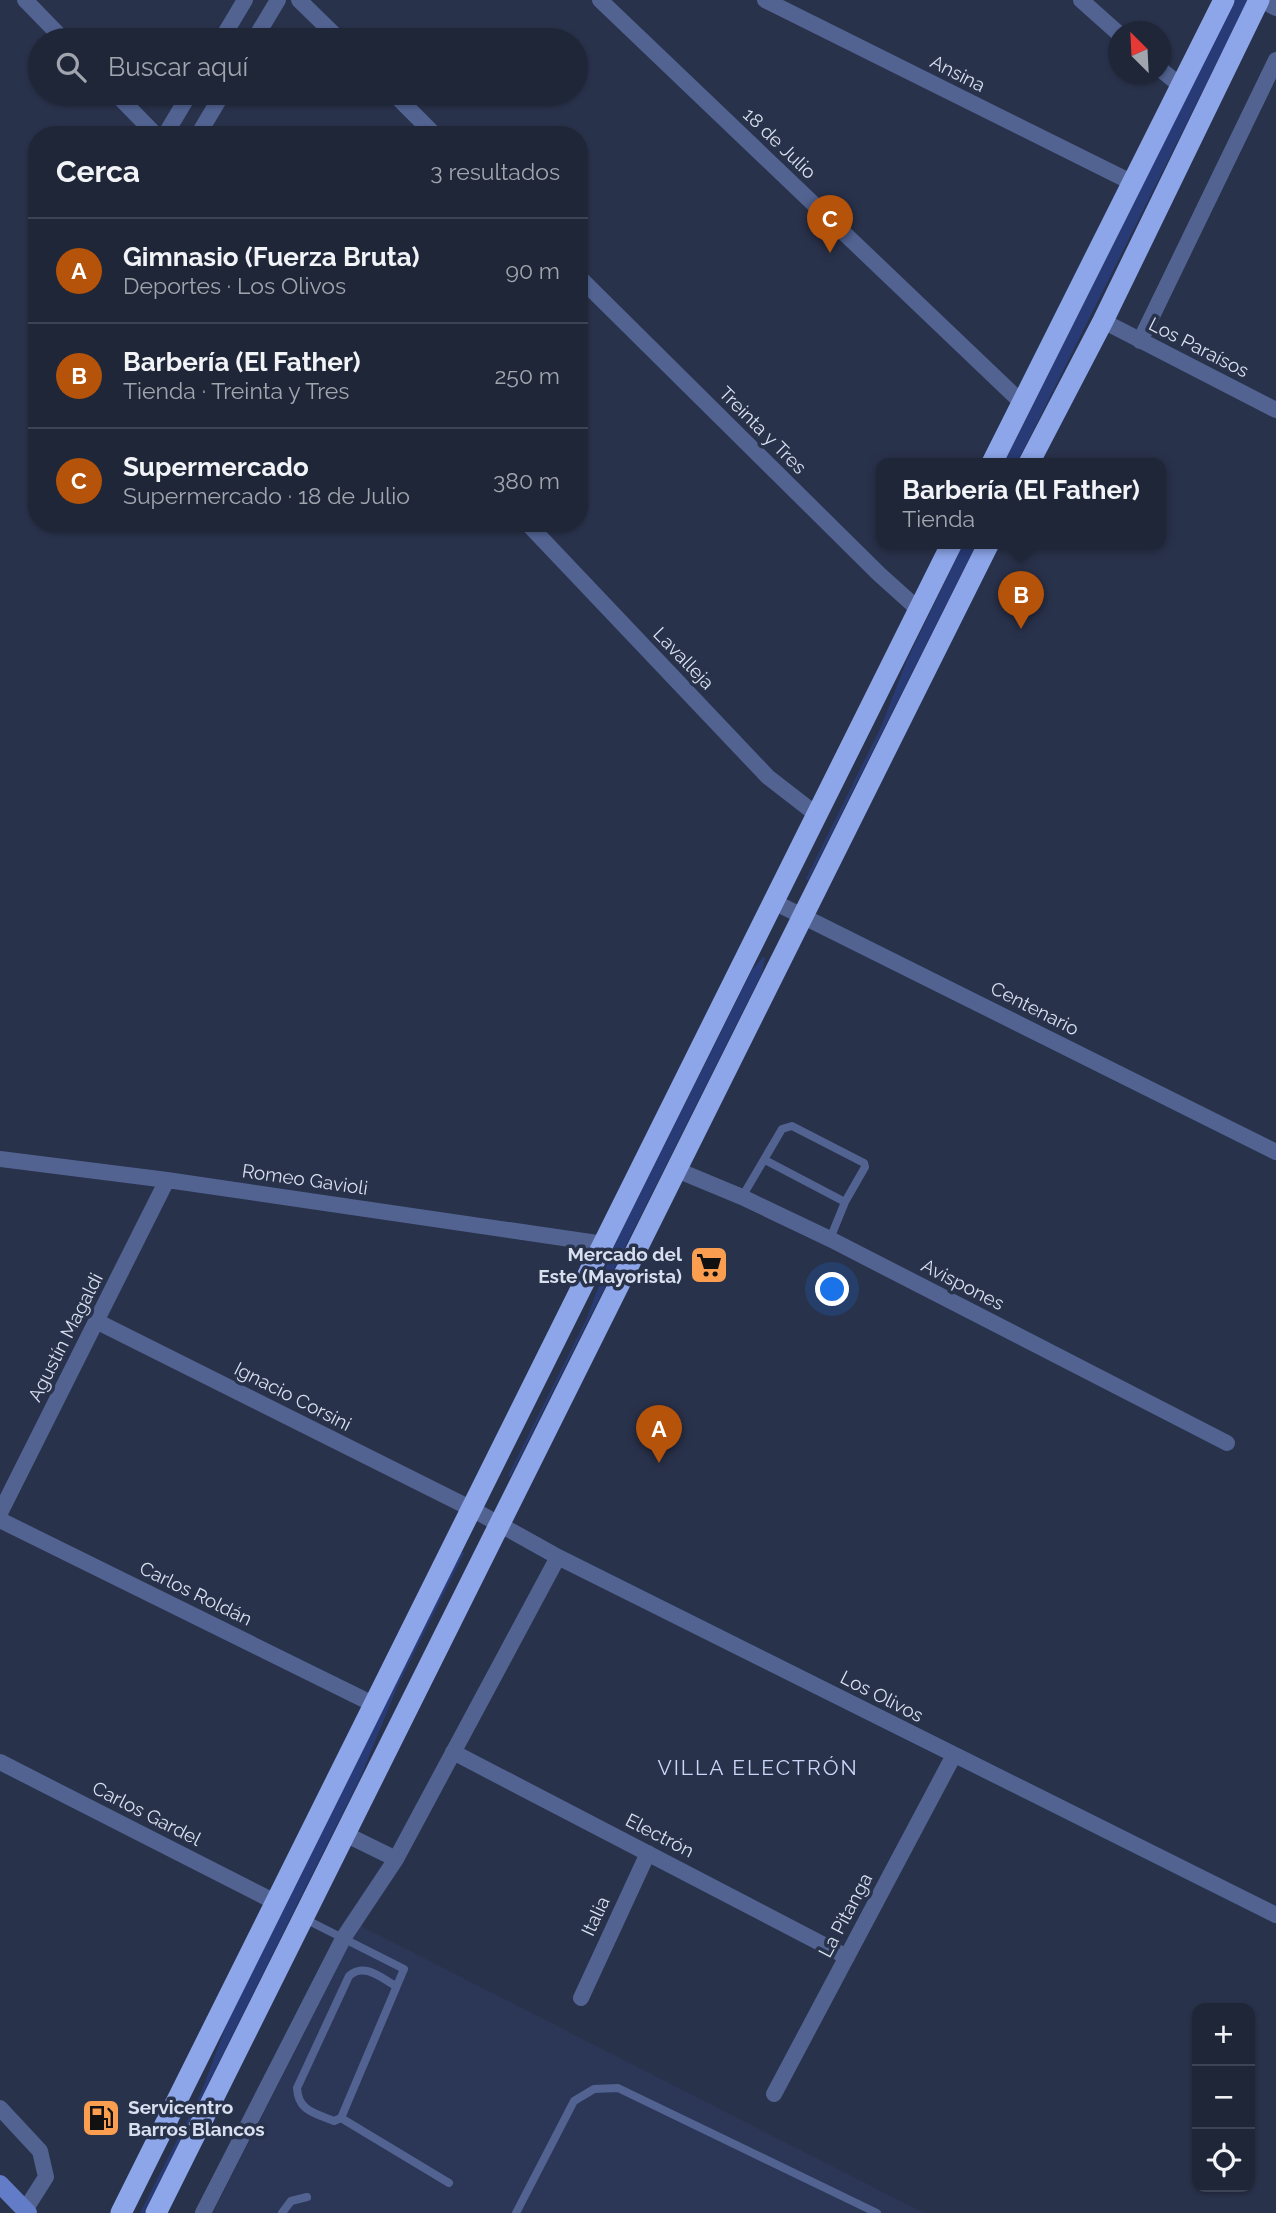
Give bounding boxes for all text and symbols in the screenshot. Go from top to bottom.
north arrow [1108,21,1171,84]
search box [28,28,588,105]
icon: search [52,48,90,86]
street label: Ansina [927,50,989,96]
text: Buscar aquí [108,52,248,82]
street label: 18 de Julio [739,103,821,183]
text: Cerca [56,154,140,189]
text: 3 resultados [430,158,560,185]
pin: C [807,195,853,253]
text: Gimnasio (Fuerza Bruta) [123,242,420,272]
text: A [71,257,87,284]
text: 90 m [505,257,560,284]
text: Deportes · Los Olivos [123,272,346,299]
street label: Los Paraísos [1145,312,1253,382]
text: Barbería (El Father) [123,347,361,377]
text: B [71,362,87,389]
text: 250 m [494,362,560,389]
text: Tienda · Treinta y Tres [123,377,349,404]
street label: Treinta y Tres [715,382,811,478]
text: Supermercado [123,452,309,482]
popup [876,458,1166,549]
text: C [71,467,87,494]
text: 380 m [493,467,560,494]
text: Barbería (El Father) [902,475,1140,505]
text: Supermercado · 18 de Julio [123,482,410,509]
text: Tienda [902,505,975,532]
pin: B [998,571,1044,629]
street label: Lavalleja [649,622,719,694]
street label: Centenario [987,976,1083,1040]
street label: Romeo Gavioli [241,1159,369,1199]
place label: Mercado del Este (Mayorista) [538,1243,683,1287]
supermarket icon: Mercado del Este (Mayorista) [688,1244,730,1286]
street label: Avispones [918,1254,1008,1314]
street label: Agustín Magaldi [23,1269,107,1405]
your location [815,1272,849,1306]
street label: Ignacio Corsini [231,1357,355,1435]
pin: A [636,1405,682,1463]
street label: Carlos Roldán [136,1556,256,1630]
street label: Los Olivos [837,1666,927,1726]
district label: VILLA ELECTRÓN [657,1755,859,1780]
street label: Carlos Gardel [89,1776,206,1850]
street label: Electrón [622,1809,698,1861]
street label: La Pitanga [814,1869,876,1961]
street label: Italia [576,1893,614,1939]
map controls [1192,2003,1255,2192]
button: + [1192,2003,1255,2066]
button: − [1192,2066,1255,2129]
place label: Servicentro Barros Blancos [128,2096,265,2140]
fuel station icon: Servicentro Barros Blancos [80,2097,122,2139]
button: locate [1192,2129,1255,2192]

